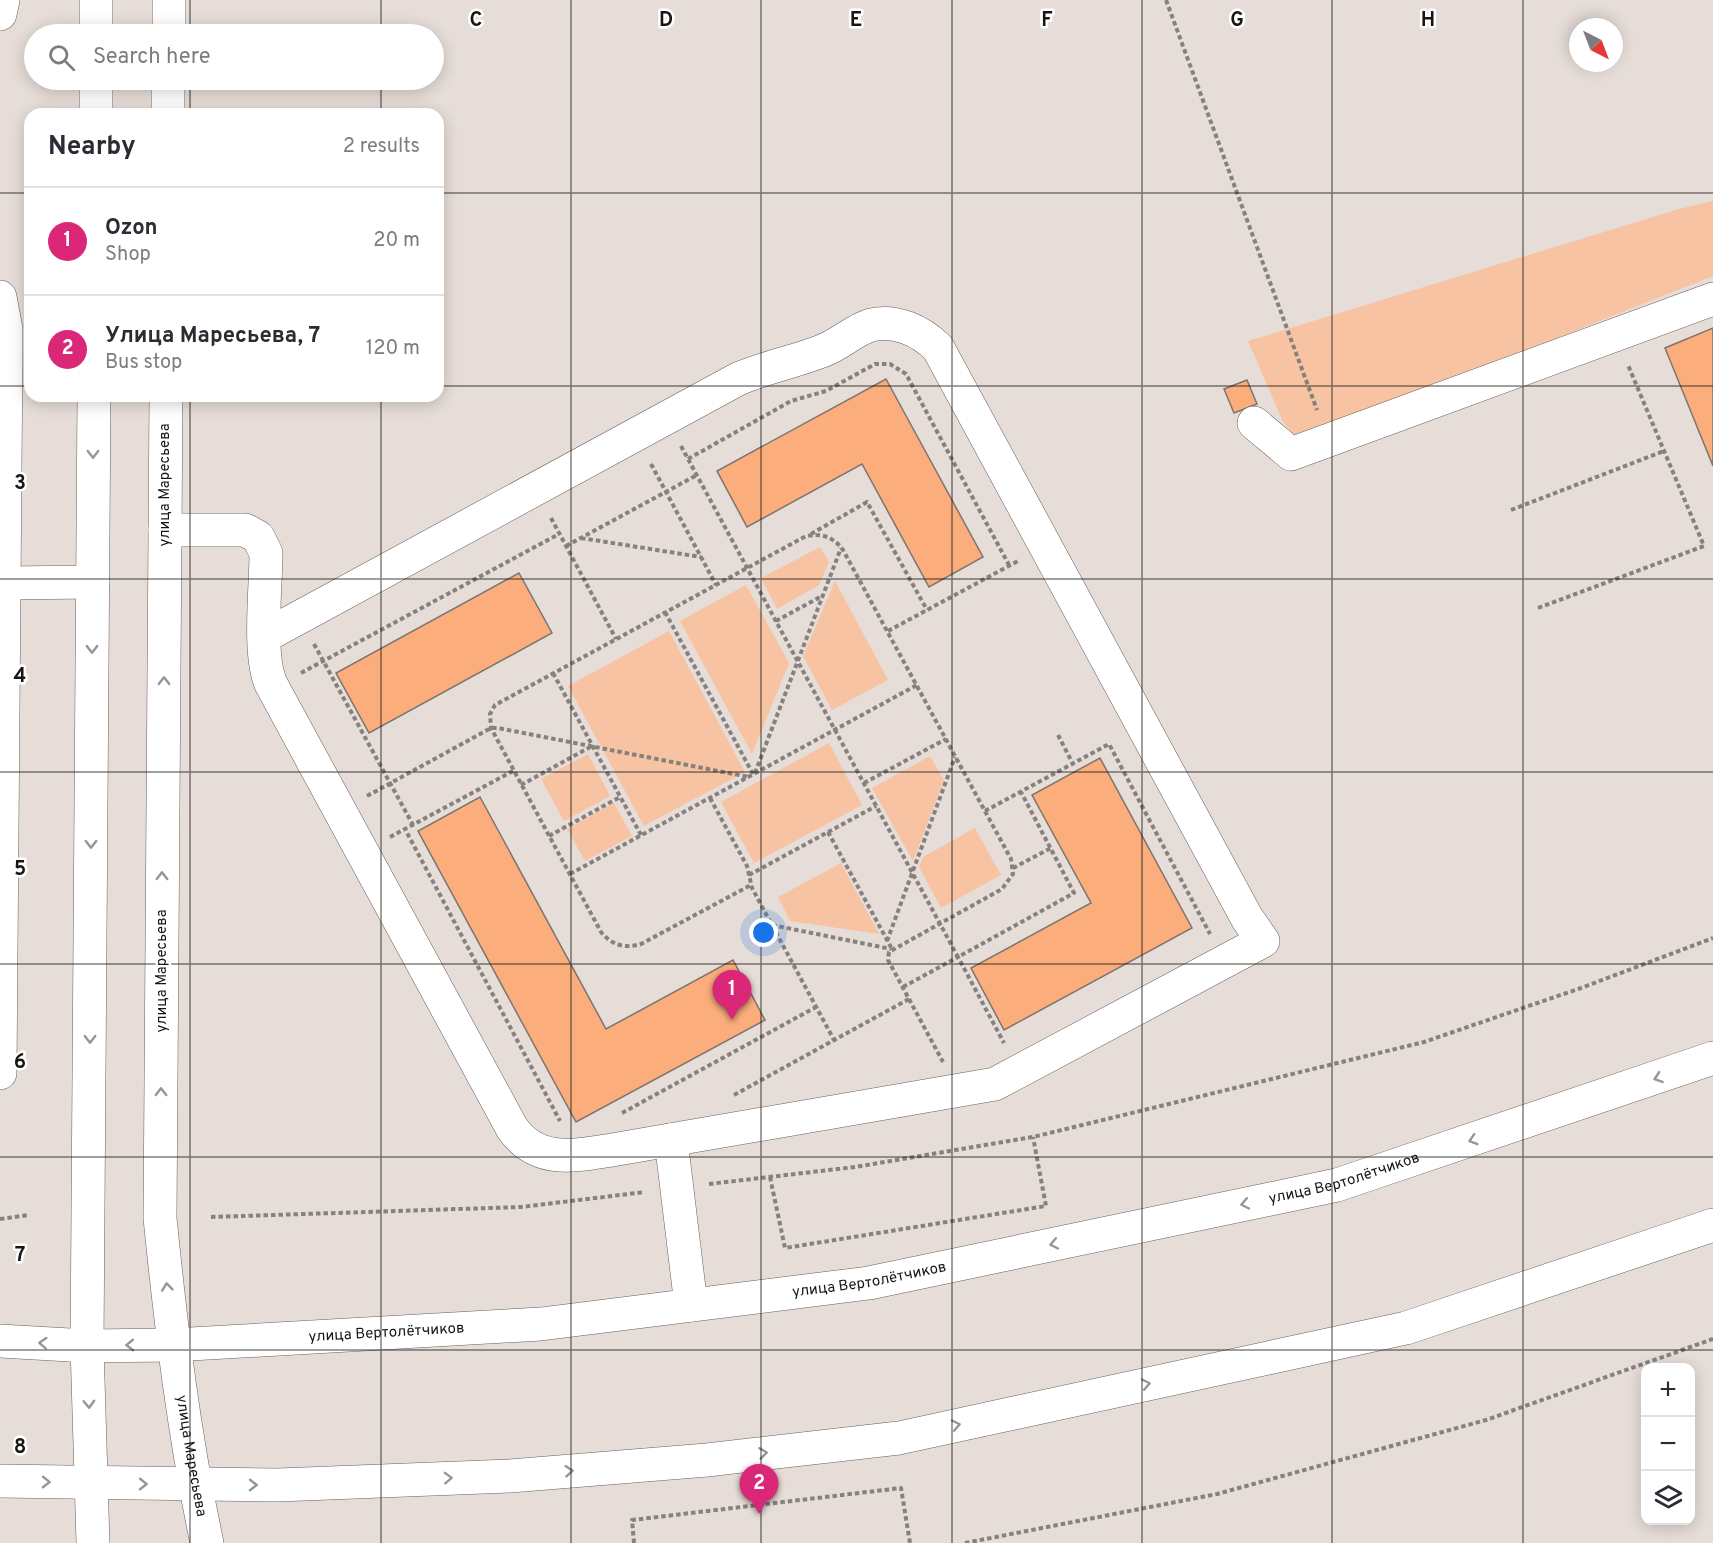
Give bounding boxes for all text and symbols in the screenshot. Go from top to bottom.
text: C [470,8,482,34]
text: D [659,8,673,34]
text: E [850,8,862,34]
text: F [1041,8,1053,34]
text: G [1230,8,1244,34]
text: H [1421,8,1435,34]
north arrow [1569,18,1623,72]
search box [24,24,444,90]
icon: search [45,41,78,74]
text: Search here [93,44,211,71]
text: Nearby [48,131,136,164]
text: 2 results [343,134,420,160]
text: Ozon [105,215,158,242]
text: 1 [64,228,72,254]
text: 20 m [373,228,420,254]
text: Shop [105,242,151,268]
text: Улица Маресьева, 7 [105,323,320,350]
text: 2 [61,336,74,362]
text: 120 m [366,336,420,362]
text: Bus stop [105,350,182,376]
street label: улица Маресьева [156,423,175,547]
one-way arrow [87,450,100,459]
text: 3 [14,471,26,497]
one-way arrow [86,645,98,654]
text: 4 [14,664,26,690]
one-way arrow [158,676,170,685]
one-way arrow [85,840,97,849]
text: 5 [14,857,26,883]
one-way arrow [156,871,168,880]
street label: улица Маресьева [153,909,172,1033]
your location [749,918,778,947]
pin: 1 [712,970,752,1020]
one-way arrow [84,1035,96,1044]
text: 6 [14,1050,26,1076]
one-way arrow [1653,1070,1664,1083]
one-way arrow [155,1087,167,1096]
one-way arrow [1468,1132,1479,1145]
street label: улица Вертолётчиков [1267,1148,1422,1209]
one-way arrow [1241,1197,1251,1210]
one-way arrow [1050,1237,1060,1250]
text: 7 [15,1243,25,1269]
street label: улица Вертолётчиков [791,1258,948,1302]
one-way arrow [161,1282,174,1291]
street label: улица Вертолётчиков [308,1319,465,1347]
one-way arrow [39,1337,48,1350]
one-way arrow [125,1339,134,1351]
map controls [1641,1363,1695,1525]
button: + [1641,1363,1695,1417]
one-way arrow [1141,1378,1151,1391]
street label: улица Маресьева [172,1394,211,1518]
one-way arrow [83,1400,96,1409]
button: − [1641,1417,1695,1471]
one-way arrow [950,1419,960,1432]
text: 8 [14,1435,26,1461]
one-way arrow [758,1447,767,1460]
pin: 2 [740,1464,778,1514]
one-way arrow [564,1465,573,1478]
button: layers [1641,1471,1695,1525]
one-way arrow [443,1472,452,1485]
one-way arrow [42,1476,51,1488]
one-way arrow [139,1478,148,1490]
one-way arrow [248,1479,257,1491]

